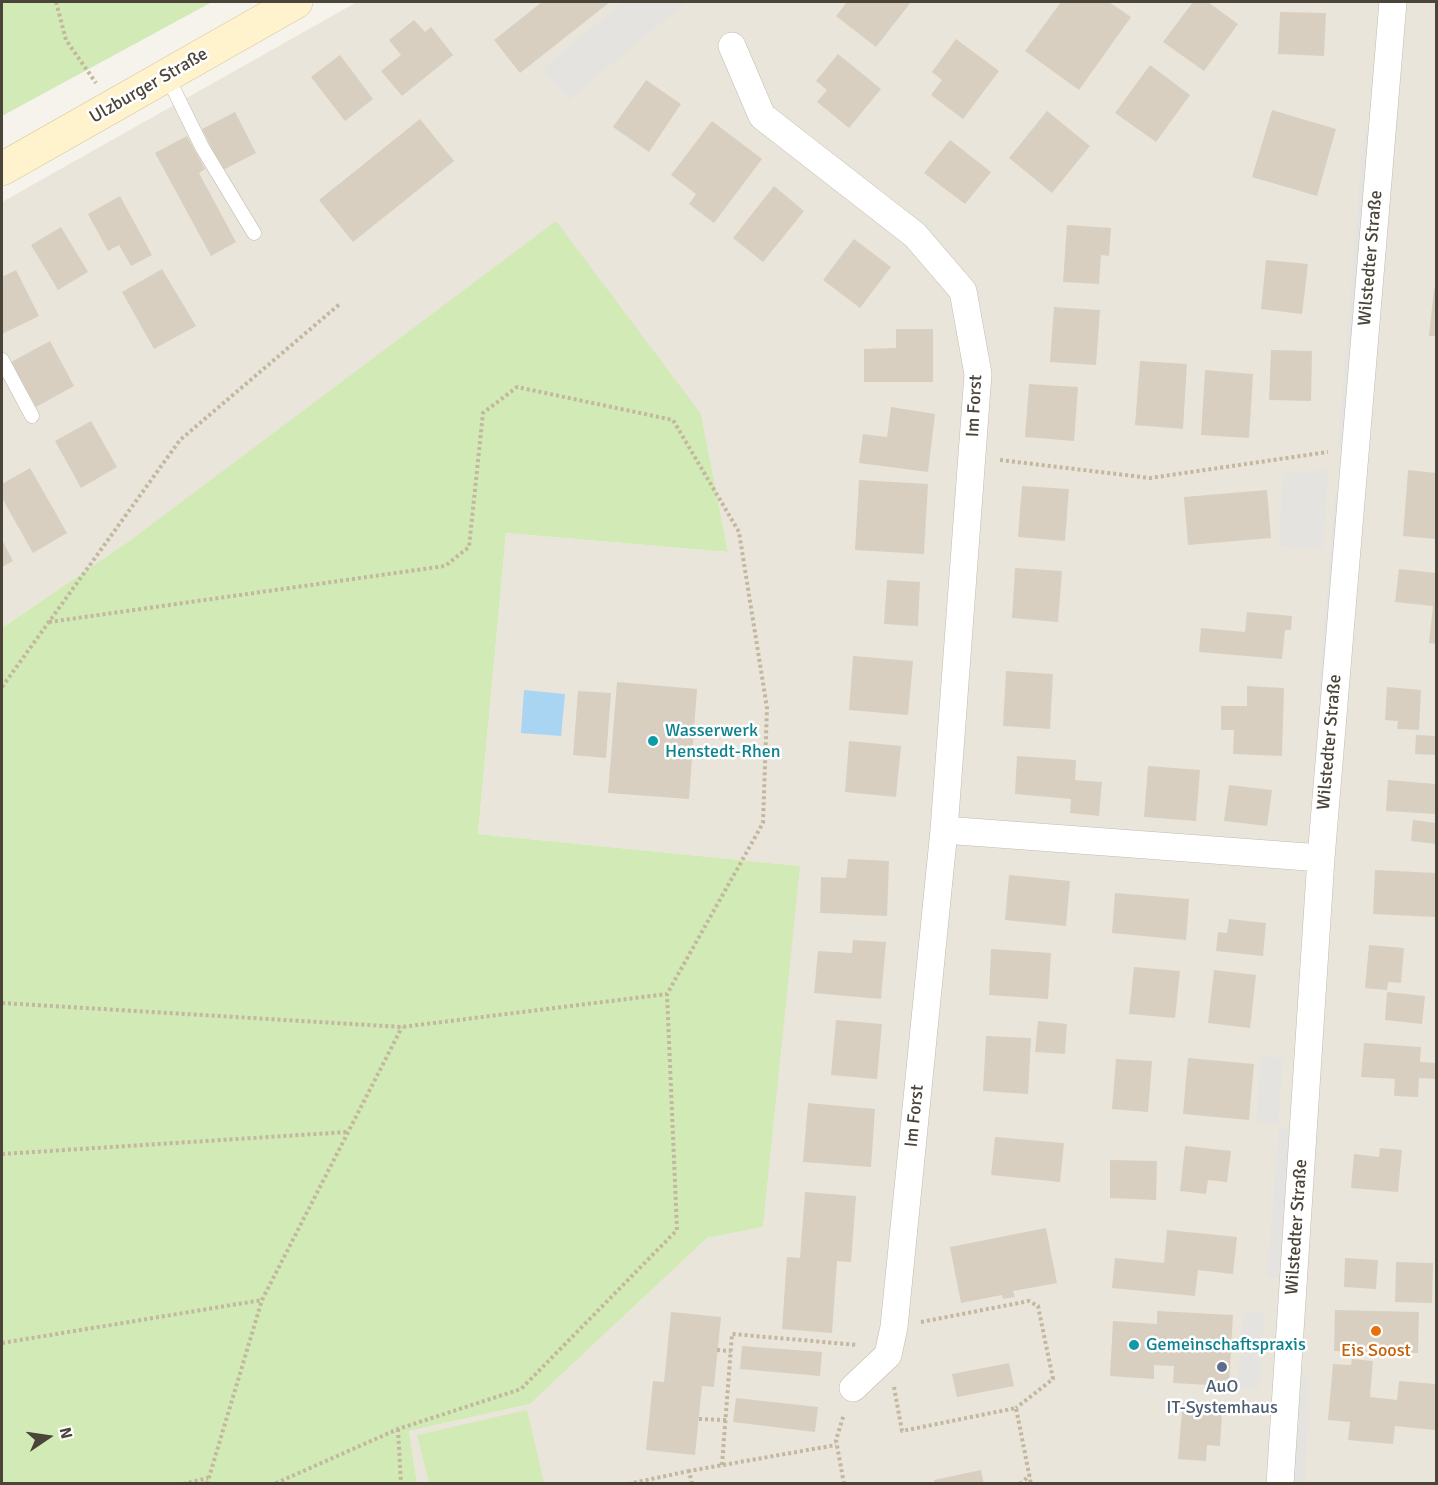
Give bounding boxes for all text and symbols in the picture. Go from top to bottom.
street label: Ulzburger Straße [86,43,212,129]
street label: Wilstedter Straße [1354,189,1388,327]
street label: Im Forst [963,374,987,438]
street label: Wilstedter Straße [1313,673,1347,811]
place label: Wasserwerk Henstedt-Rhen [665,720,781,762]
marker: Wasserwerk Henstedt-Rhen [646,734,660,748]
street label: Im Forst [901,1084,929,1148]
street label: Wilstedter Straße [1281,1158,1313,1296]
marker: Eis Soost [1369,1324,1383,1338]
place label: Gemeinschaftspraxis [1146,1334,1306,1356]
marker: Gemeinschaftspraxis [1127,1338,1141,1352]
place label: Eis Soost [1341,1340,1411,1362]
marker: AuO IT-Systemhaus [1215,1360,1229,1374]
place label: AuO IT-Systemhaus [1166,1376,1278,1418]
north arrow [18,1407,78,1467]
text: N [55,1425,77,1441]

